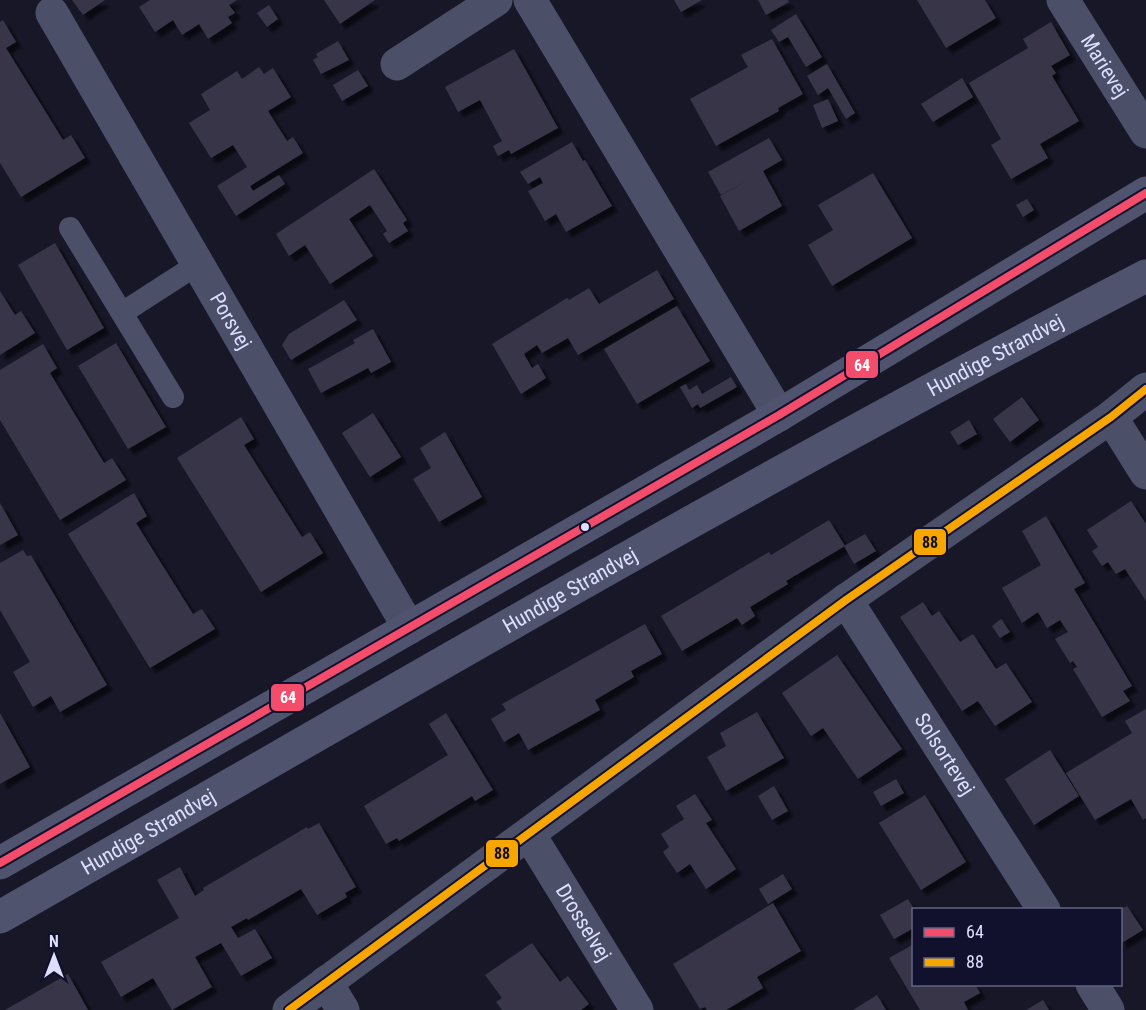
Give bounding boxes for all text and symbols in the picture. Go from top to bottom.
street label: Marievej [1076,30,1133,102]
street label: Porsvej [205,288,257,353]
street label: Hundige Strandvej [923,309,1068,401]
line badge: 64 [845,350,879,379]
text: 64 [854,356,870,375]
unlabelled marker [579,521,591,533]
line badge: 88 [913,528,947,556]
text: 88 [922,533,938,552]
street label: Hundige Strandvej [499,543,642,638]
line badge: 64 [270,683,305,712]
text: 64 [280,688,296,707]
street label: Solsortevej [909,709,980,800]
street label: Hundige Strandvej [77,784,220,880]
line badge: 88 [485,839,519,868]
text: 88 [494,844,510,863]
street label: Drosselvej [551,880,616,966]
legend [912,908,1122,986]
text: 64 [966,921,984,942]
north arrow [24,926,84,986]
text: N [49,932,59,951]
text: 88 [966,951,984,972]

